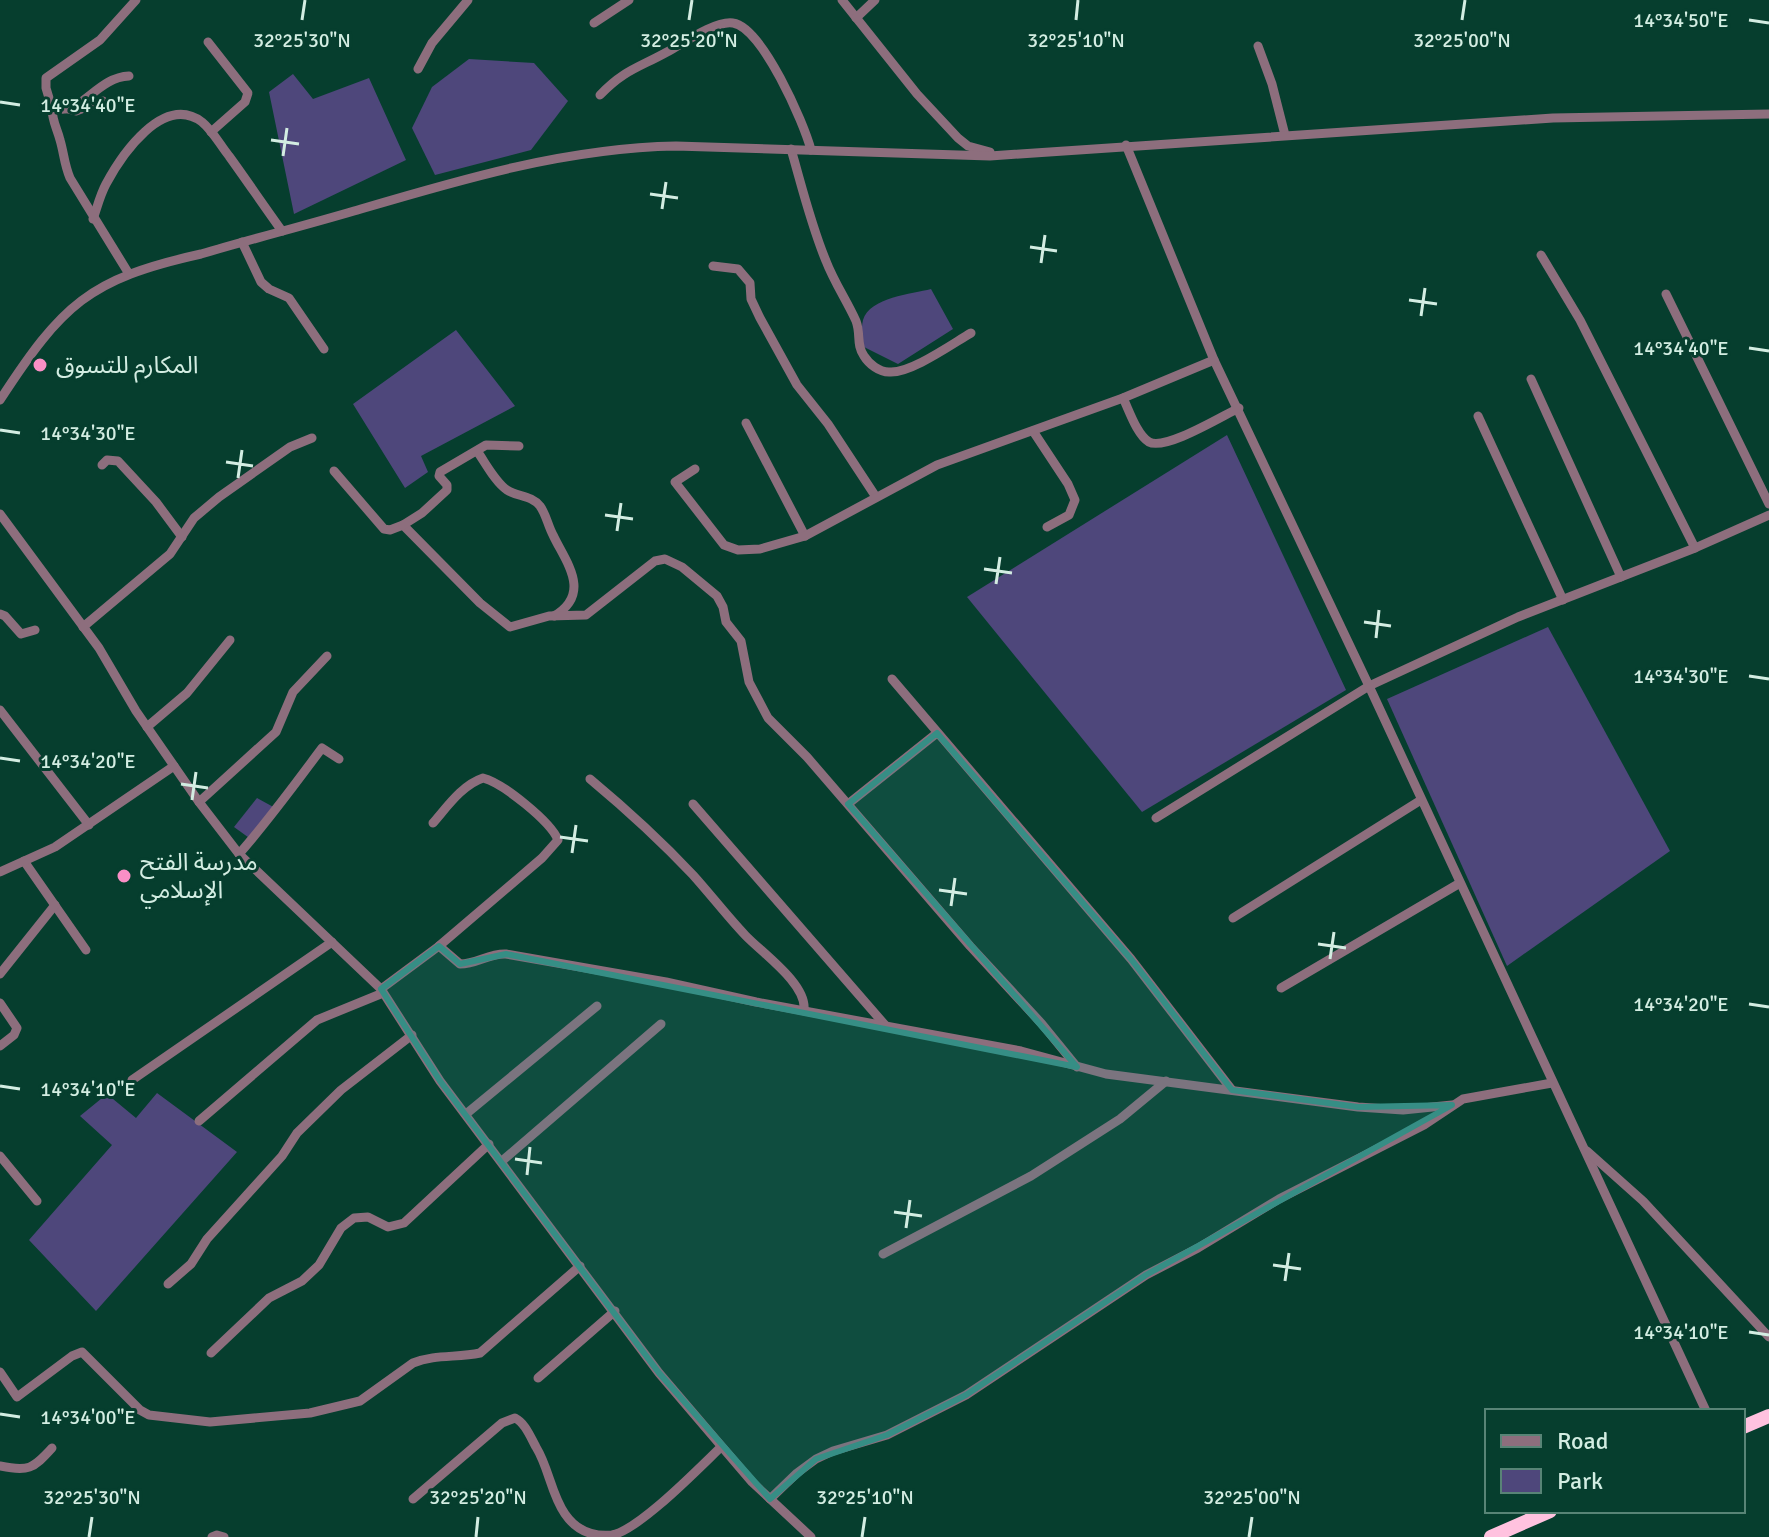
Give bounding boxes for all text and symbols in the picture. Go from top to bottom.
text: 14°34'50"E [1633,8,1729,33]
text: 32°25'30"N [253,28,351,53]
text: 32°25'20"N [640,28,738,53]
text: 32°25'10"N [1027,28,1125,53]
text: 32°25'00"N [1413,28,1511,53]
text: 14°34'40"E [40,93,136,118]
text: 14°34'40"E [1633,336,1729,361]
place label: المكارم للتسوق [56,350,198,383]
marker: المكارم للتسوق [31,356,49,374]
text: 14°34'30"E [40,421,136,446]
text: 14°34'30"E [1633,664,1729,689]
text: 14°34'20"E [40,749,136,774]
place label: مدرسة الفتح الإسلامي [140,847,258,909]
marker: مدرسة الفتح الإسلامي [115,867,133,885]
text: 14°34'20"E [1633,992,1729,1017]
text: 14°34'10"E [40,1077,136,1102]
text: 14°34'10"E [1633,1320,1729,1345]
text: 14°34'00"E [40,1405,136,1430]
legend [1485,1409,1745,1513]
text: Road [1557,1426,1608,1456]
text: Park [1557,1466,1603,1496]
text: 32°25'30"N [43,1485,141,1510]
text: 32°25'20"N [429,1485,527,1510]
text: 32°25'10"N [816,1485,914,1510]
text: 32°25'00"N [1203,1485,1301,1510]

